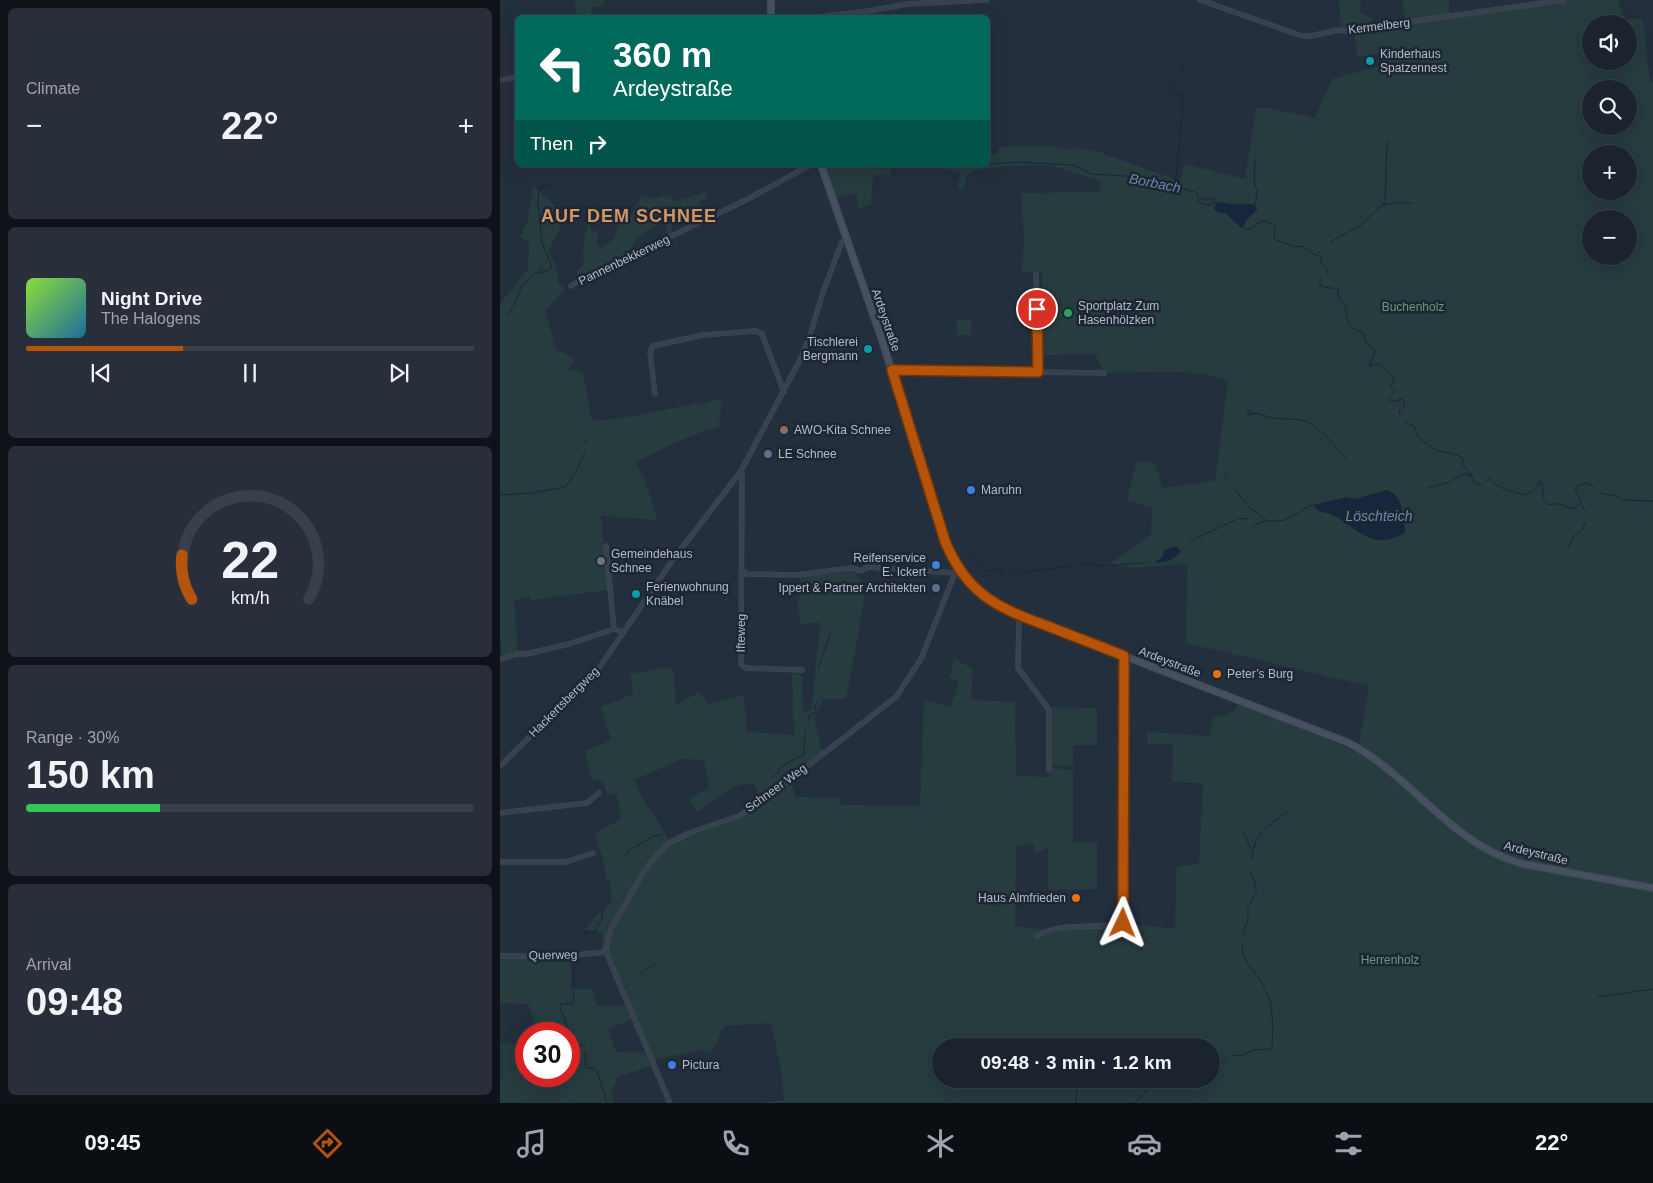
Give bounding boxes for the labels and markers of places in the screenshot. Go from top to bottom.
place label: Kinderhaus Spatzennest [1380,47,1447,75]
marker: Kinderhaus Spatzennest [1364,55,1376,67]
pin [1016,288,1058,330]
place label: Sportplatz Zum Hasenhölzken [1078,299,1159,327]
marker: Sportplatz Zum Hasenhölzken [1062,307,1074,319]
place label: Tischlerei Bergmann [803,335,858,363]
marker: Tischlerei Bergmann [862,343,874,355]
place label: AWO-Kita Schnee [794,423,891,437]
marker: AWO-Kita Schnee [778,424,790,436]
place label: LE Schnee [778,447,837,461]
marker: LE Schnee [762,448,774,460]
place label: Maruhn [981,483,1022,497]
marker: Maruhn [965,484,977,496]
place label: Gemeindehaus Schnee [611,547,692,575]
place label: Reifenservice E. Ickert [853,551,927,579]
marker: Gemeindehaus Schnee [595,555,607,567]
marker: Reifenservice E. Ickert [930,559,942,571]
place label: Ferienwohnung Knäbel [646,580,729,608]
place label: Ippert & Partner Architekten [779,581,926,595]
marker: Ippert & Partner Architekten [930,582,942,594]
marker: Ferienwohnung Knäbel [630,588,642,600]
place label: Peter’s Burg [1227,667,1293,681]
marker: Peter’s Burg [1211,668,1223,680]
place label: Haus Almfrieden [978,891,1066,905]
marker: Haus Almfrieden [1070,892,1082,904]
place label: Pictura [682,1058,720,1072]
marker: Pictura [666,1059,678,1071]

